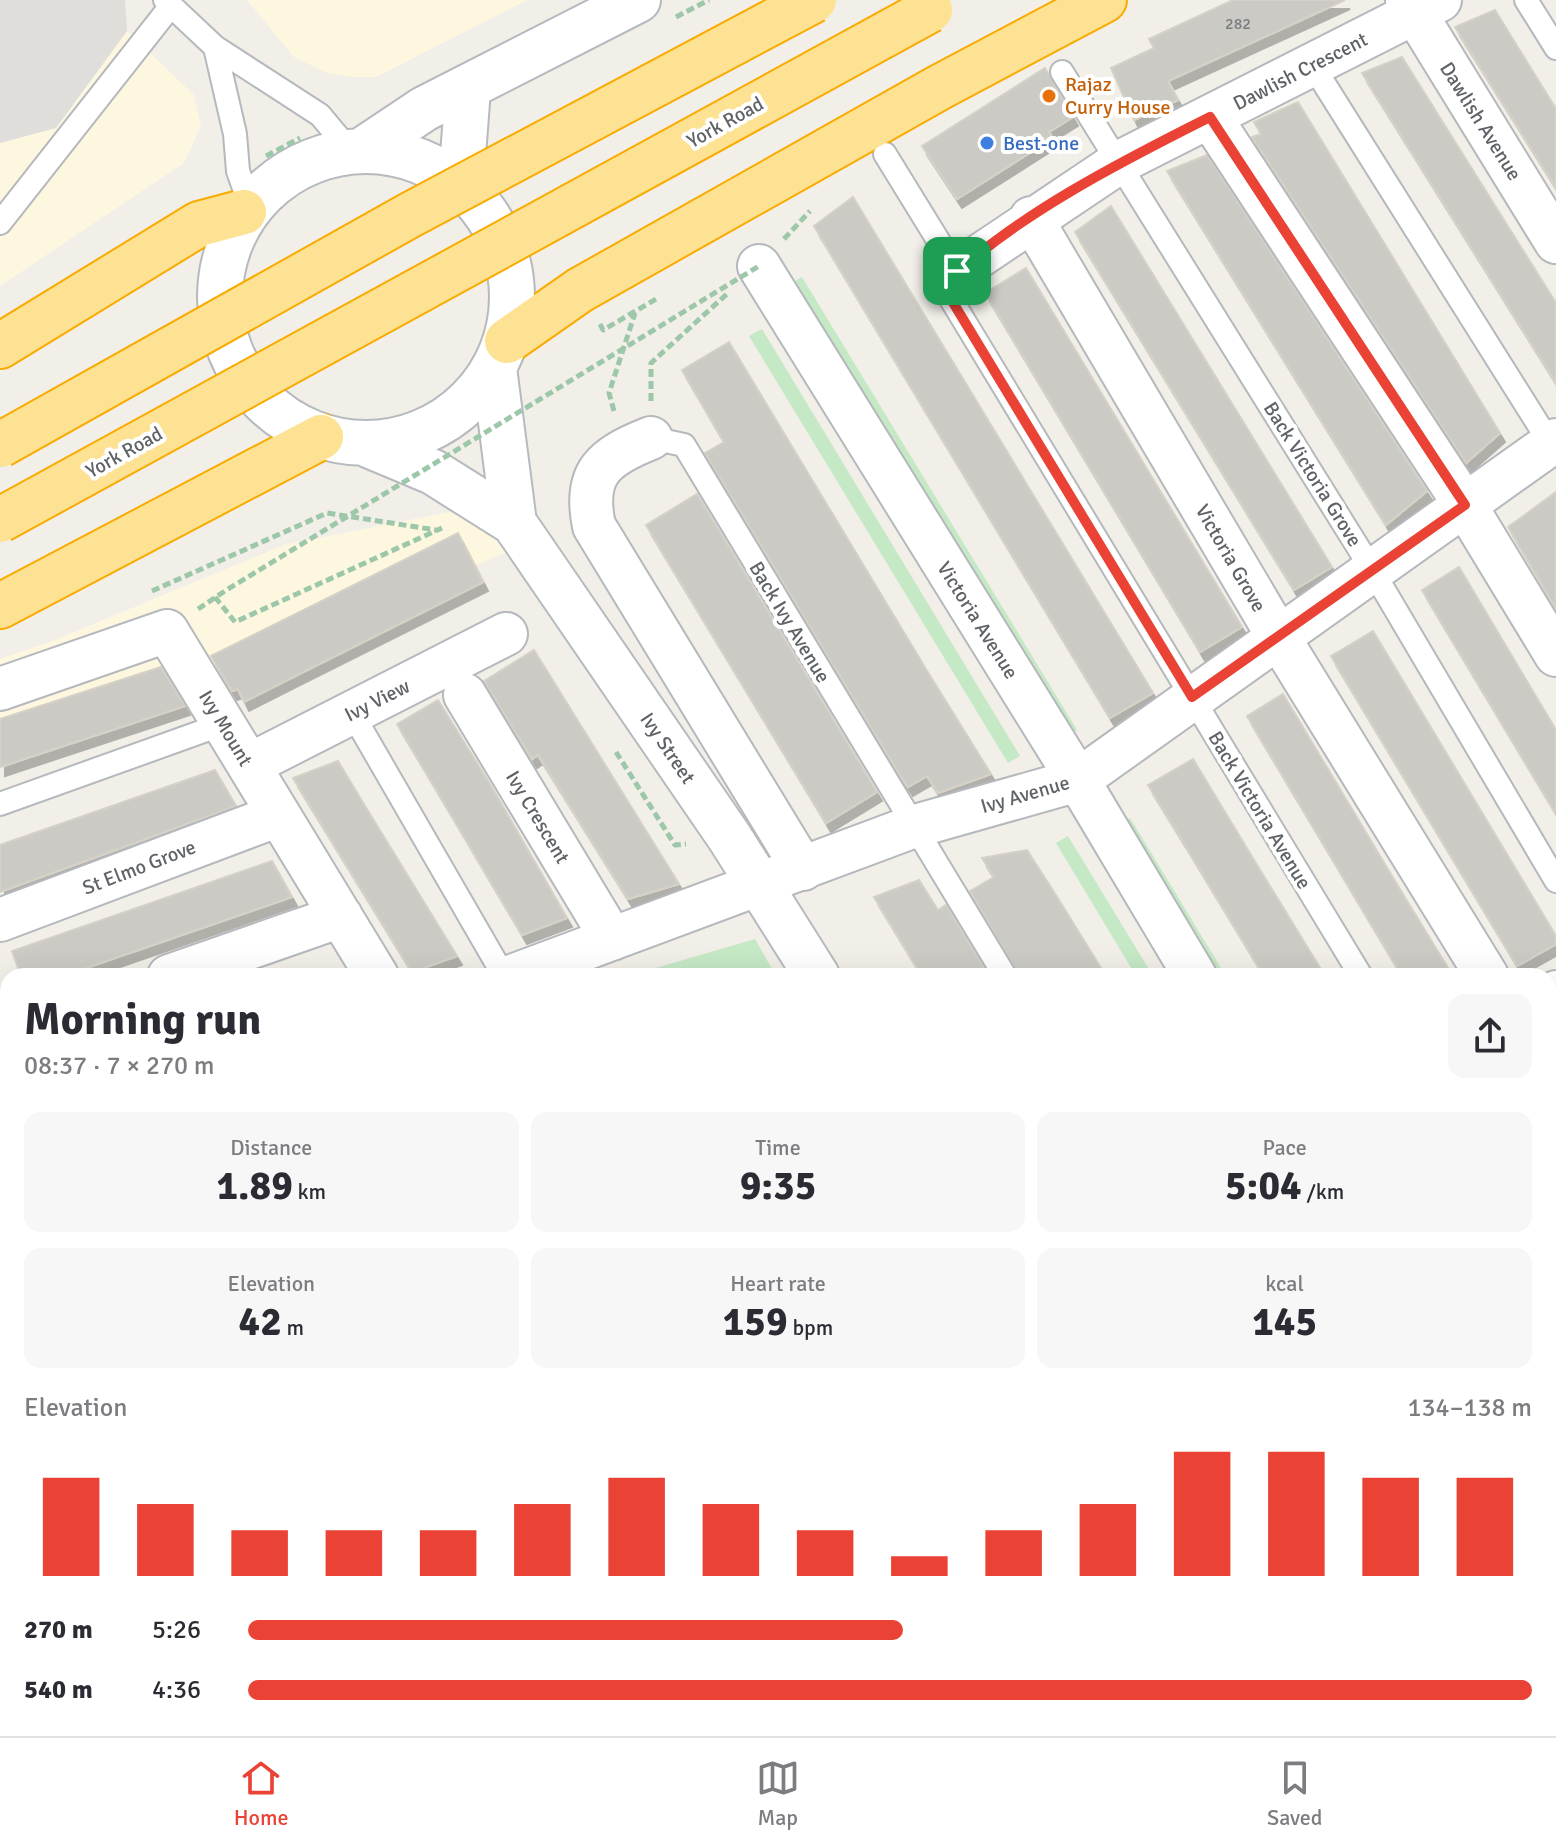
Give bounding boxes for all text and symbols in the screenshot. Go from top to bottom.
house number: 282 [1225,14,1251,34]
street label: Dawlish Crescent [1229,27,1372,116]
street label: Dawlish Avenue [1434,57,1527,185]
place label: Rajaz Curry House [1065,72,1170,120]
marker: Rajaz Curry House [1040,87,1058,105]
street label: York Road [682,91,768,154]
place label: Best-one [1003,131,1079,156]
marker: Best-one [978,134,996,152]
pin [923,237,991,305]
icon: arrive [935,249,979,293]
street label: Back Victoria Grove [1258,397,1367,551]
street label: York Road [81,421,167,484]
street label: Victoria Grove [1190,500,1271,617]
street label: Back Ivy Avenue [743,557,836,688]
street label: Victoria Avenue [932,557,1024,684]
street label: Ivy View [340,673,415,727]
street label: Ivy Mount [193,686,258,771]
street label: Ivy Street [635,708,701,789]
street label: Back Victoria Avenue [1203,727,1317,894]
street label: Ivy Crescent [500,766,575,868]
street label: Ivy Avenue [978,770,1072,819]
street label: St Elmo Grove [79,834,199,901]
text: Morning run [24,993,261,1047]
button: share [1448,994,1532,1078]
text: 08:37 · 7 × 270 m [24,1050,215,1082]
text: Distance [230,1134,312,1161]
text: Time [755,1134,801,1161]
text: Pace [1262,1134,1307,1161]
text: 1.89 [216,1161,293,1211]
text: 9:35 [740,1161,816,1211]
text: 5:04 [1225,1161,1302,1211]
text: km [293,1178,326,1205]
text: /km [1302,1178,1344,1205]
text: Elevation [228,1270,315,1297]
text: Heart rate [730,1270,826,1297]
text: kcal [1265,1270,1304,1297]
text: 42 [239,1297,282,1347]
text: 159 [723,1297,788,1347]
text: 145 [1252,1297,1317,1347]
text: m [282,1314,304,1341]
text: bpm [788,1314,833,1341]
text: Elevation [24,1392,128,1424]
text: 134–138 m [1408,1392,1532,1424]
text: 270 m [24,1614,93,1646]
text: 5:26 [152,1614,201,1646]
text: 540 m [24,1674,93,1706]
text: 4:36 [152,1674,201,1706]
tab: Home [234,1756,288,1831]
tab: Map [756,1756,800,1831]
tab: Saved [1267,1756,1322,1831]

